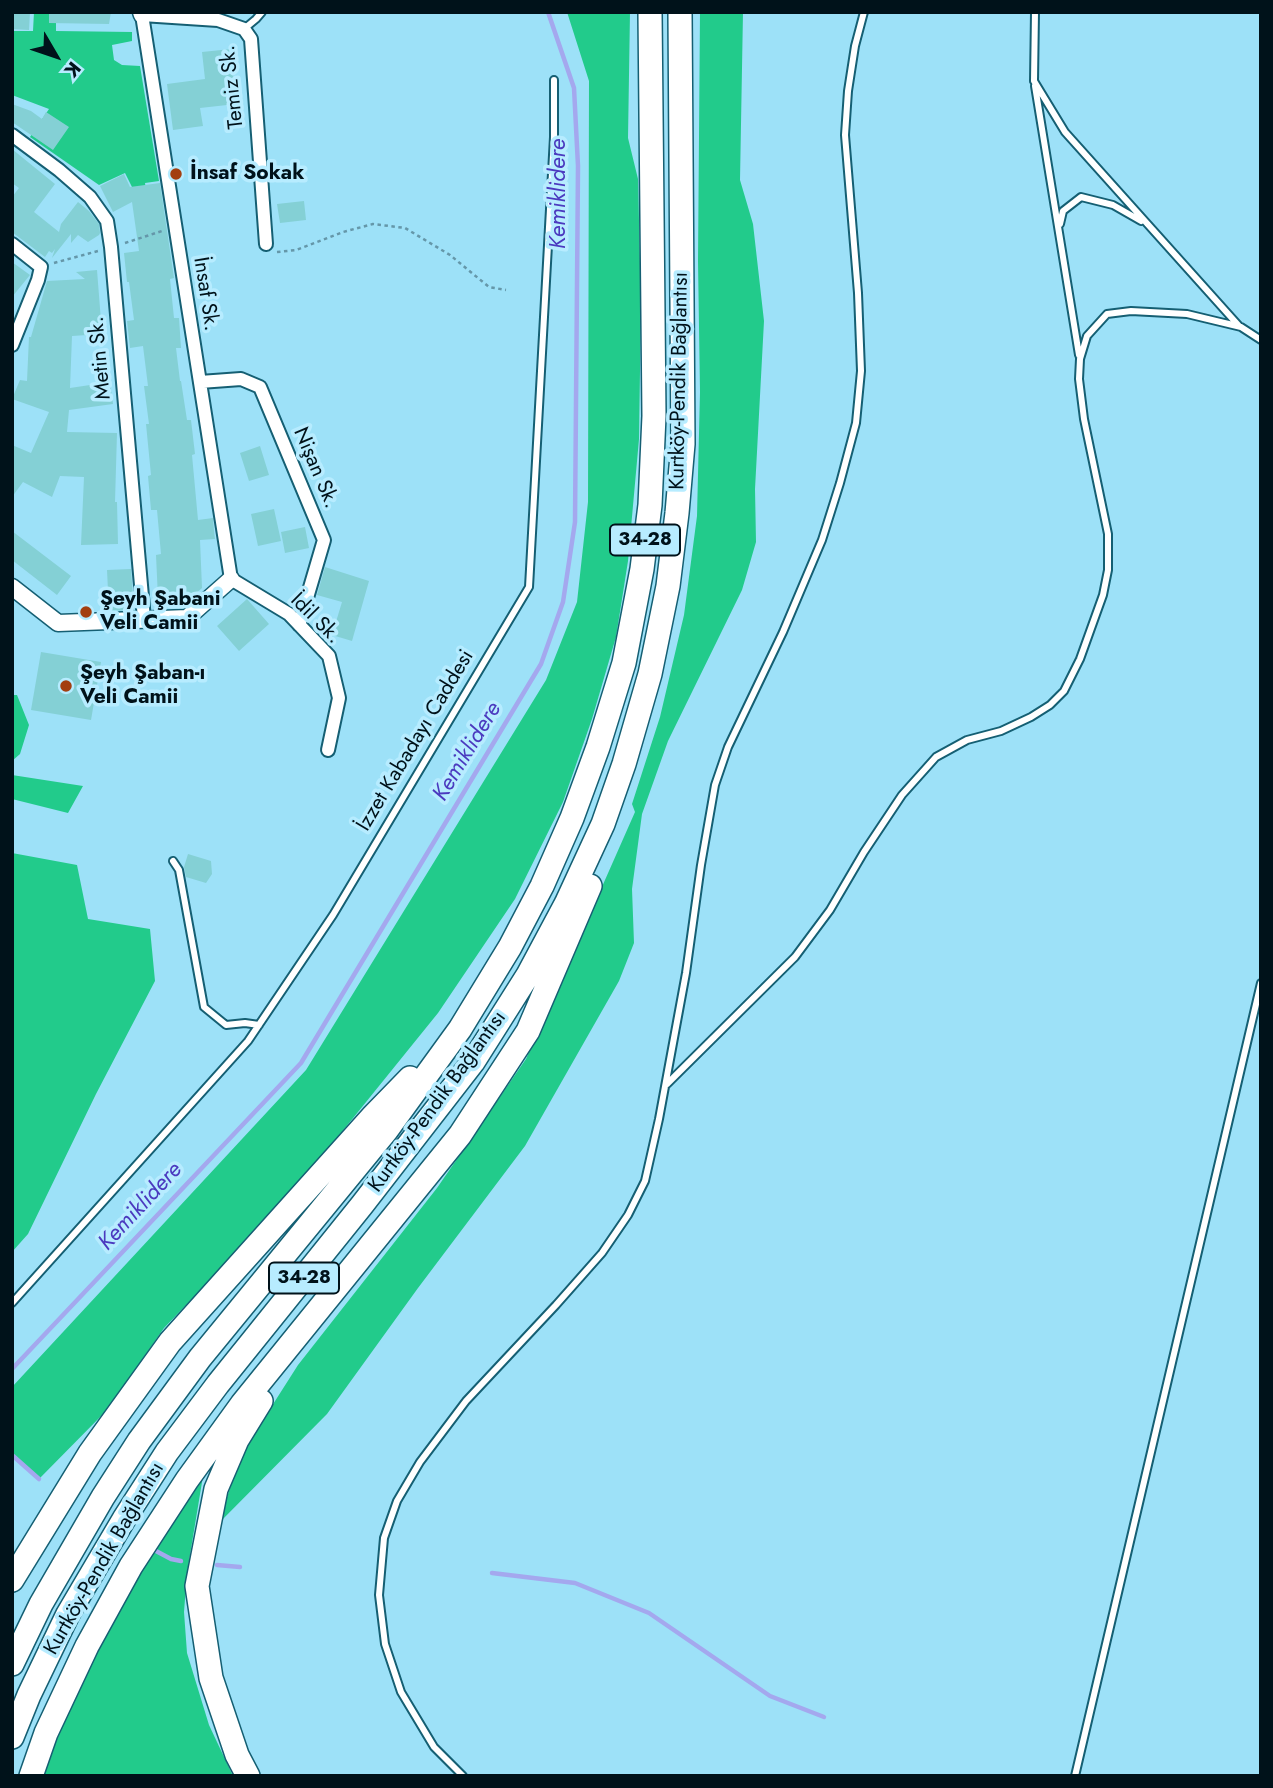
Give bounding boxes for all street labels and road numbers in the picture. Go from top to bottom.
street label: Temiz Sk. [216,44,250,130]
street label: İnsaf Sk. [187,255,223,333]
street label: Kurtköy-Pendik Bağlantısı [665,272,695,490]
street label: Metin Sk. [85,315,117,401]
street label: Nişan Sk. [287,424,343,512]
road number: 34-28 [610,524,680,555]
street label: İdil Sk. [284,588,346,650]
street label: İzzet Kabadayı Caddesi [352,646,480,836]
street label: Kurtköy-Pendik Bağlantısı [364,1006,512,1198]
road number: 34-28 [269,1262,339,1294]
street label: Kurtköy-Pendik Bağlantısı [40,1458,170,1660]

